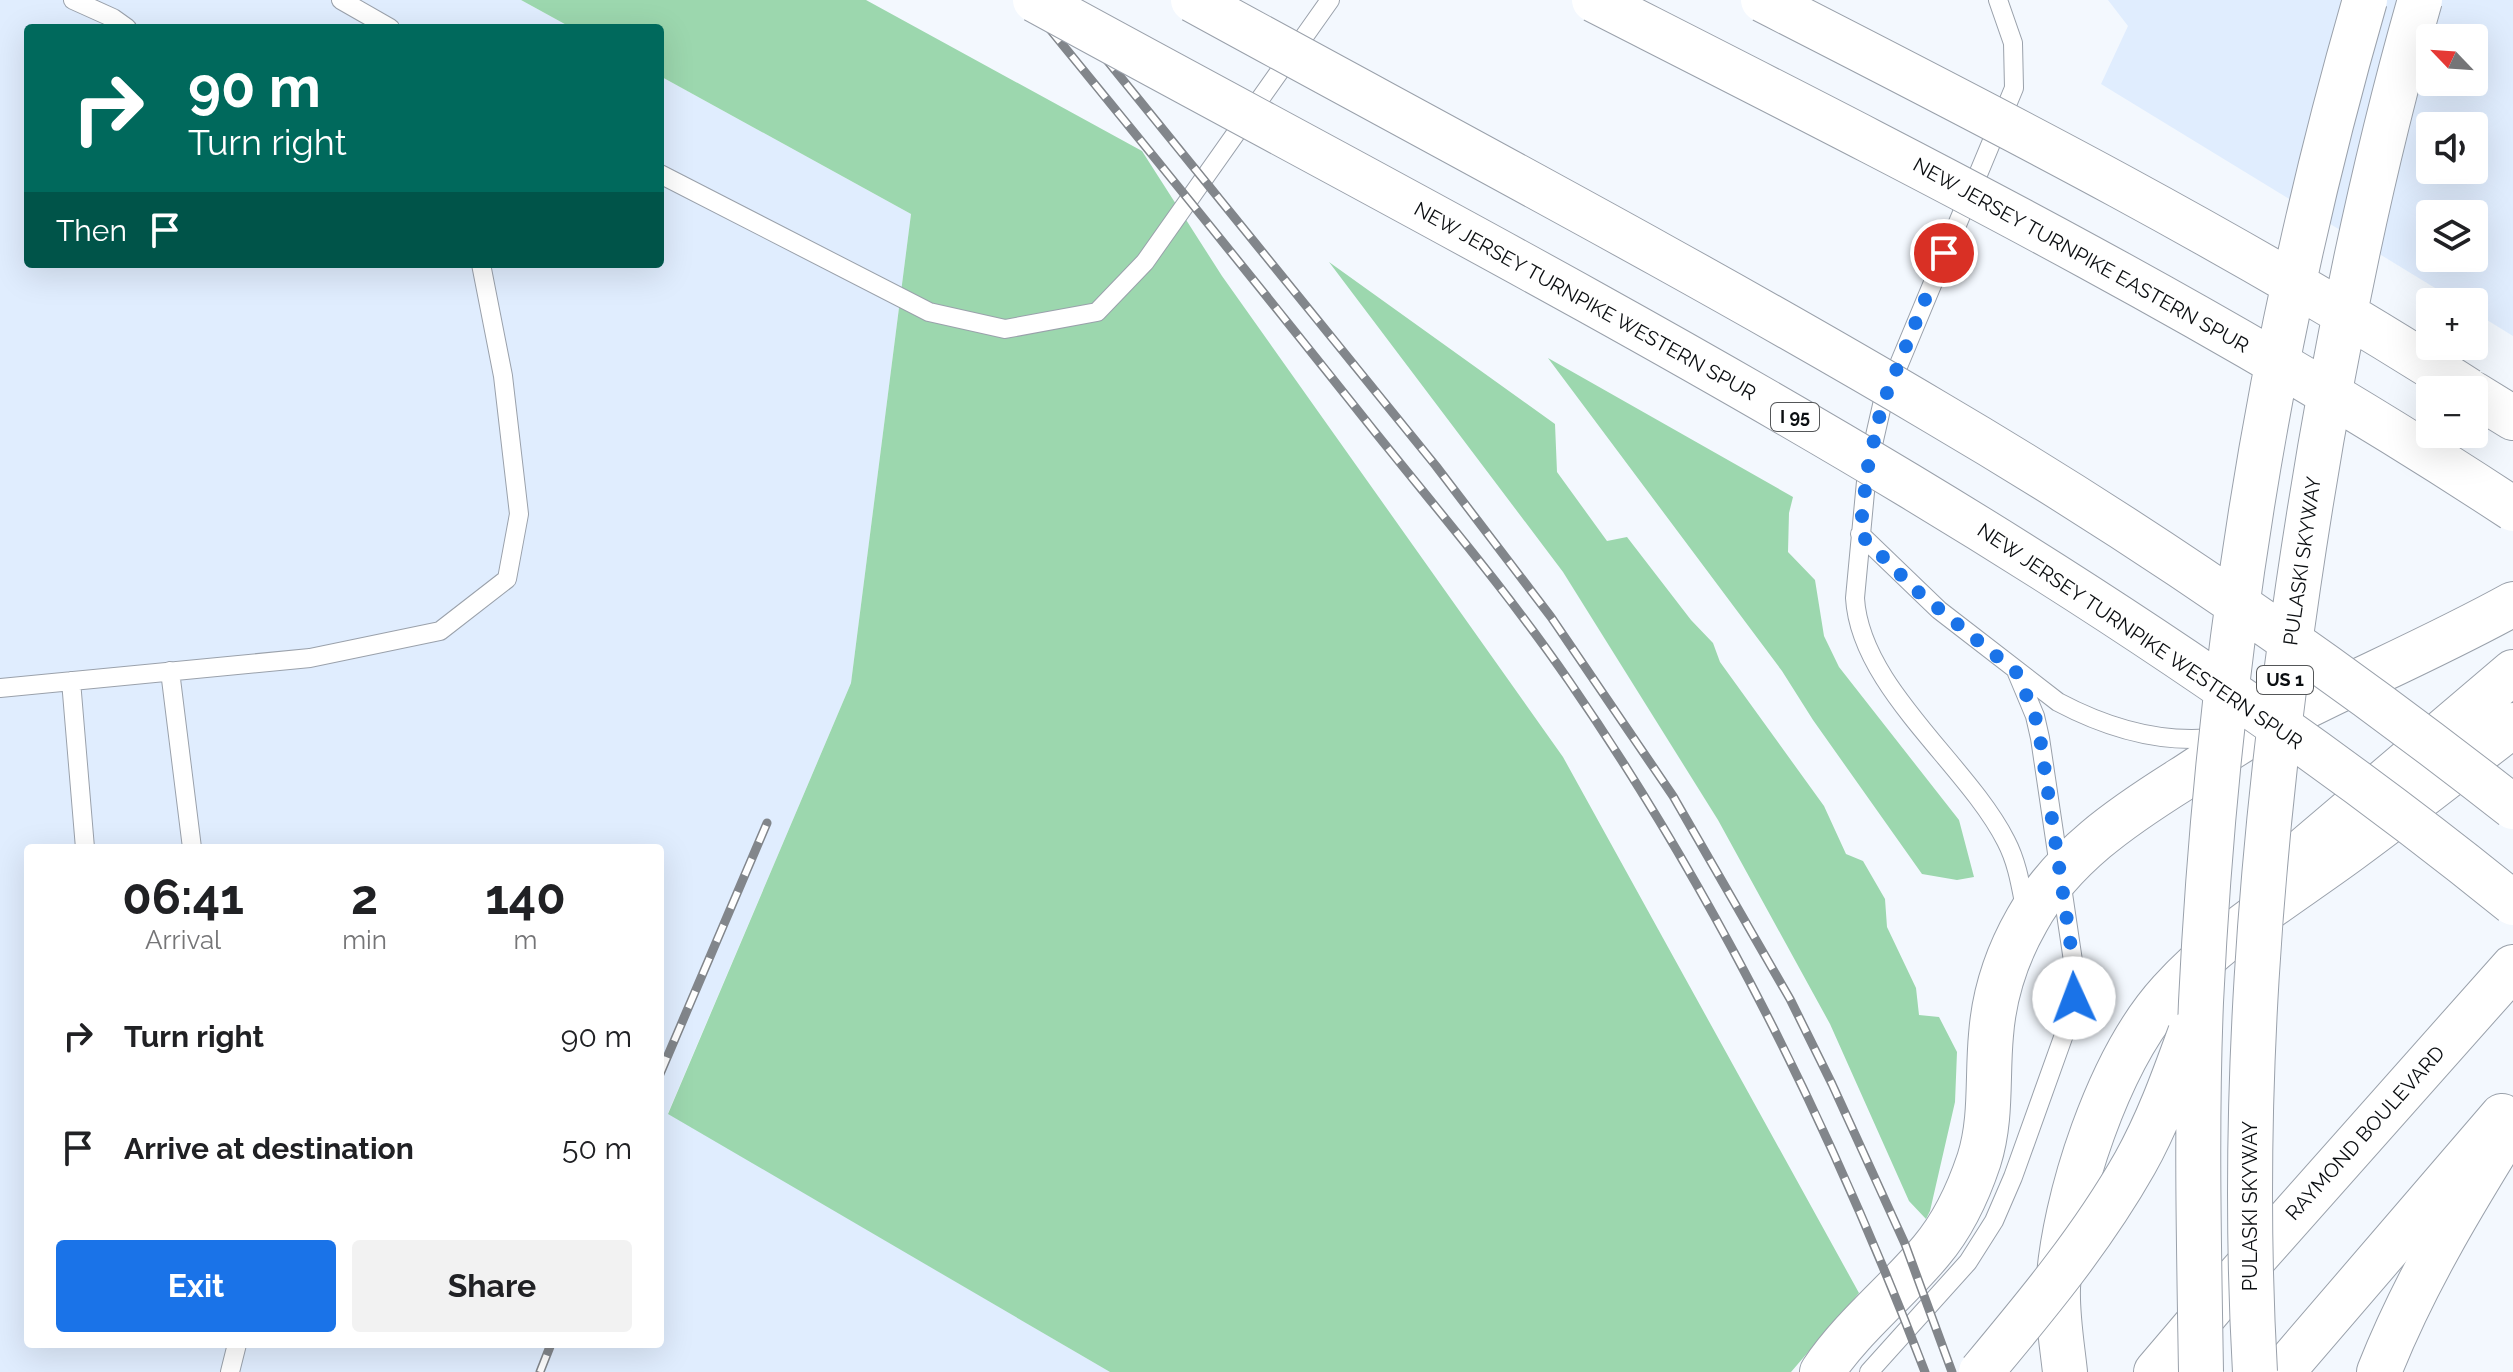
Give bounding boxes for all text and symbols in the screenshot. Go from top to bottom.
north arrow [2416,24,2488,96]
map controls [2416,24,2488,448]
text: 90 m [188,54,321,120]
icon: right [56,56,160,160]
button: sound [2416,112,2488,184]
text: Turn right [188,121,347,163]
street label: NEW JERSEY TURNPIKE EASTERN SPUR [1909,152,2253,358]
street label: NEW JERSEY TURNPIKE WESTERN SPUR [1410,197,1760,405]
button: layers [2416,200,2488,272]
icon: arrive [143,208,187,252]
text: Then [56,213,127,248]
pin [1910,219,1978,287]
icon: arrive [1922,231,1966,275]
button: + [2416,288,2488,360]
button: − [2416,376,2488,448]
road number: I 95 [1771,403,1819,431]
street label: PULASKI SKYWAY [2278,475,2326,647]
street label: NEW JERSEY TURNPIKE WESTERN SPUR [1973,518,2307,754]
road number: US 1 [2257,666,2313,694]
text: 06:41 [122,869,244,925]
text: 2 [351,869,378,925]
text: 140 [485,869,566,925]
text: Arrival [145,925,221,955]
text: min [342,925,387,955]
text: m [513,925,537,955]
position arrow [2032,956,2116,1040]
icon: right [56,1014,100,1058]
text: Turn right [124,1019,264,1054]
text: 90 m [561,1019,632,1054]
street label: RAYMOND BOULEVARD [2280,1041,2450,1225]
street label: PULASKI SKYWAY [2238,1121,2262,1291]
icon: arrive [56,1126,100,1170]
text: Arrive at destination [124,1131,414,1166]
text: 50 m [562,1131,632,1166]
button: Exit [56,1240,336,1332]
button: Share [352,1240,632,1332]

